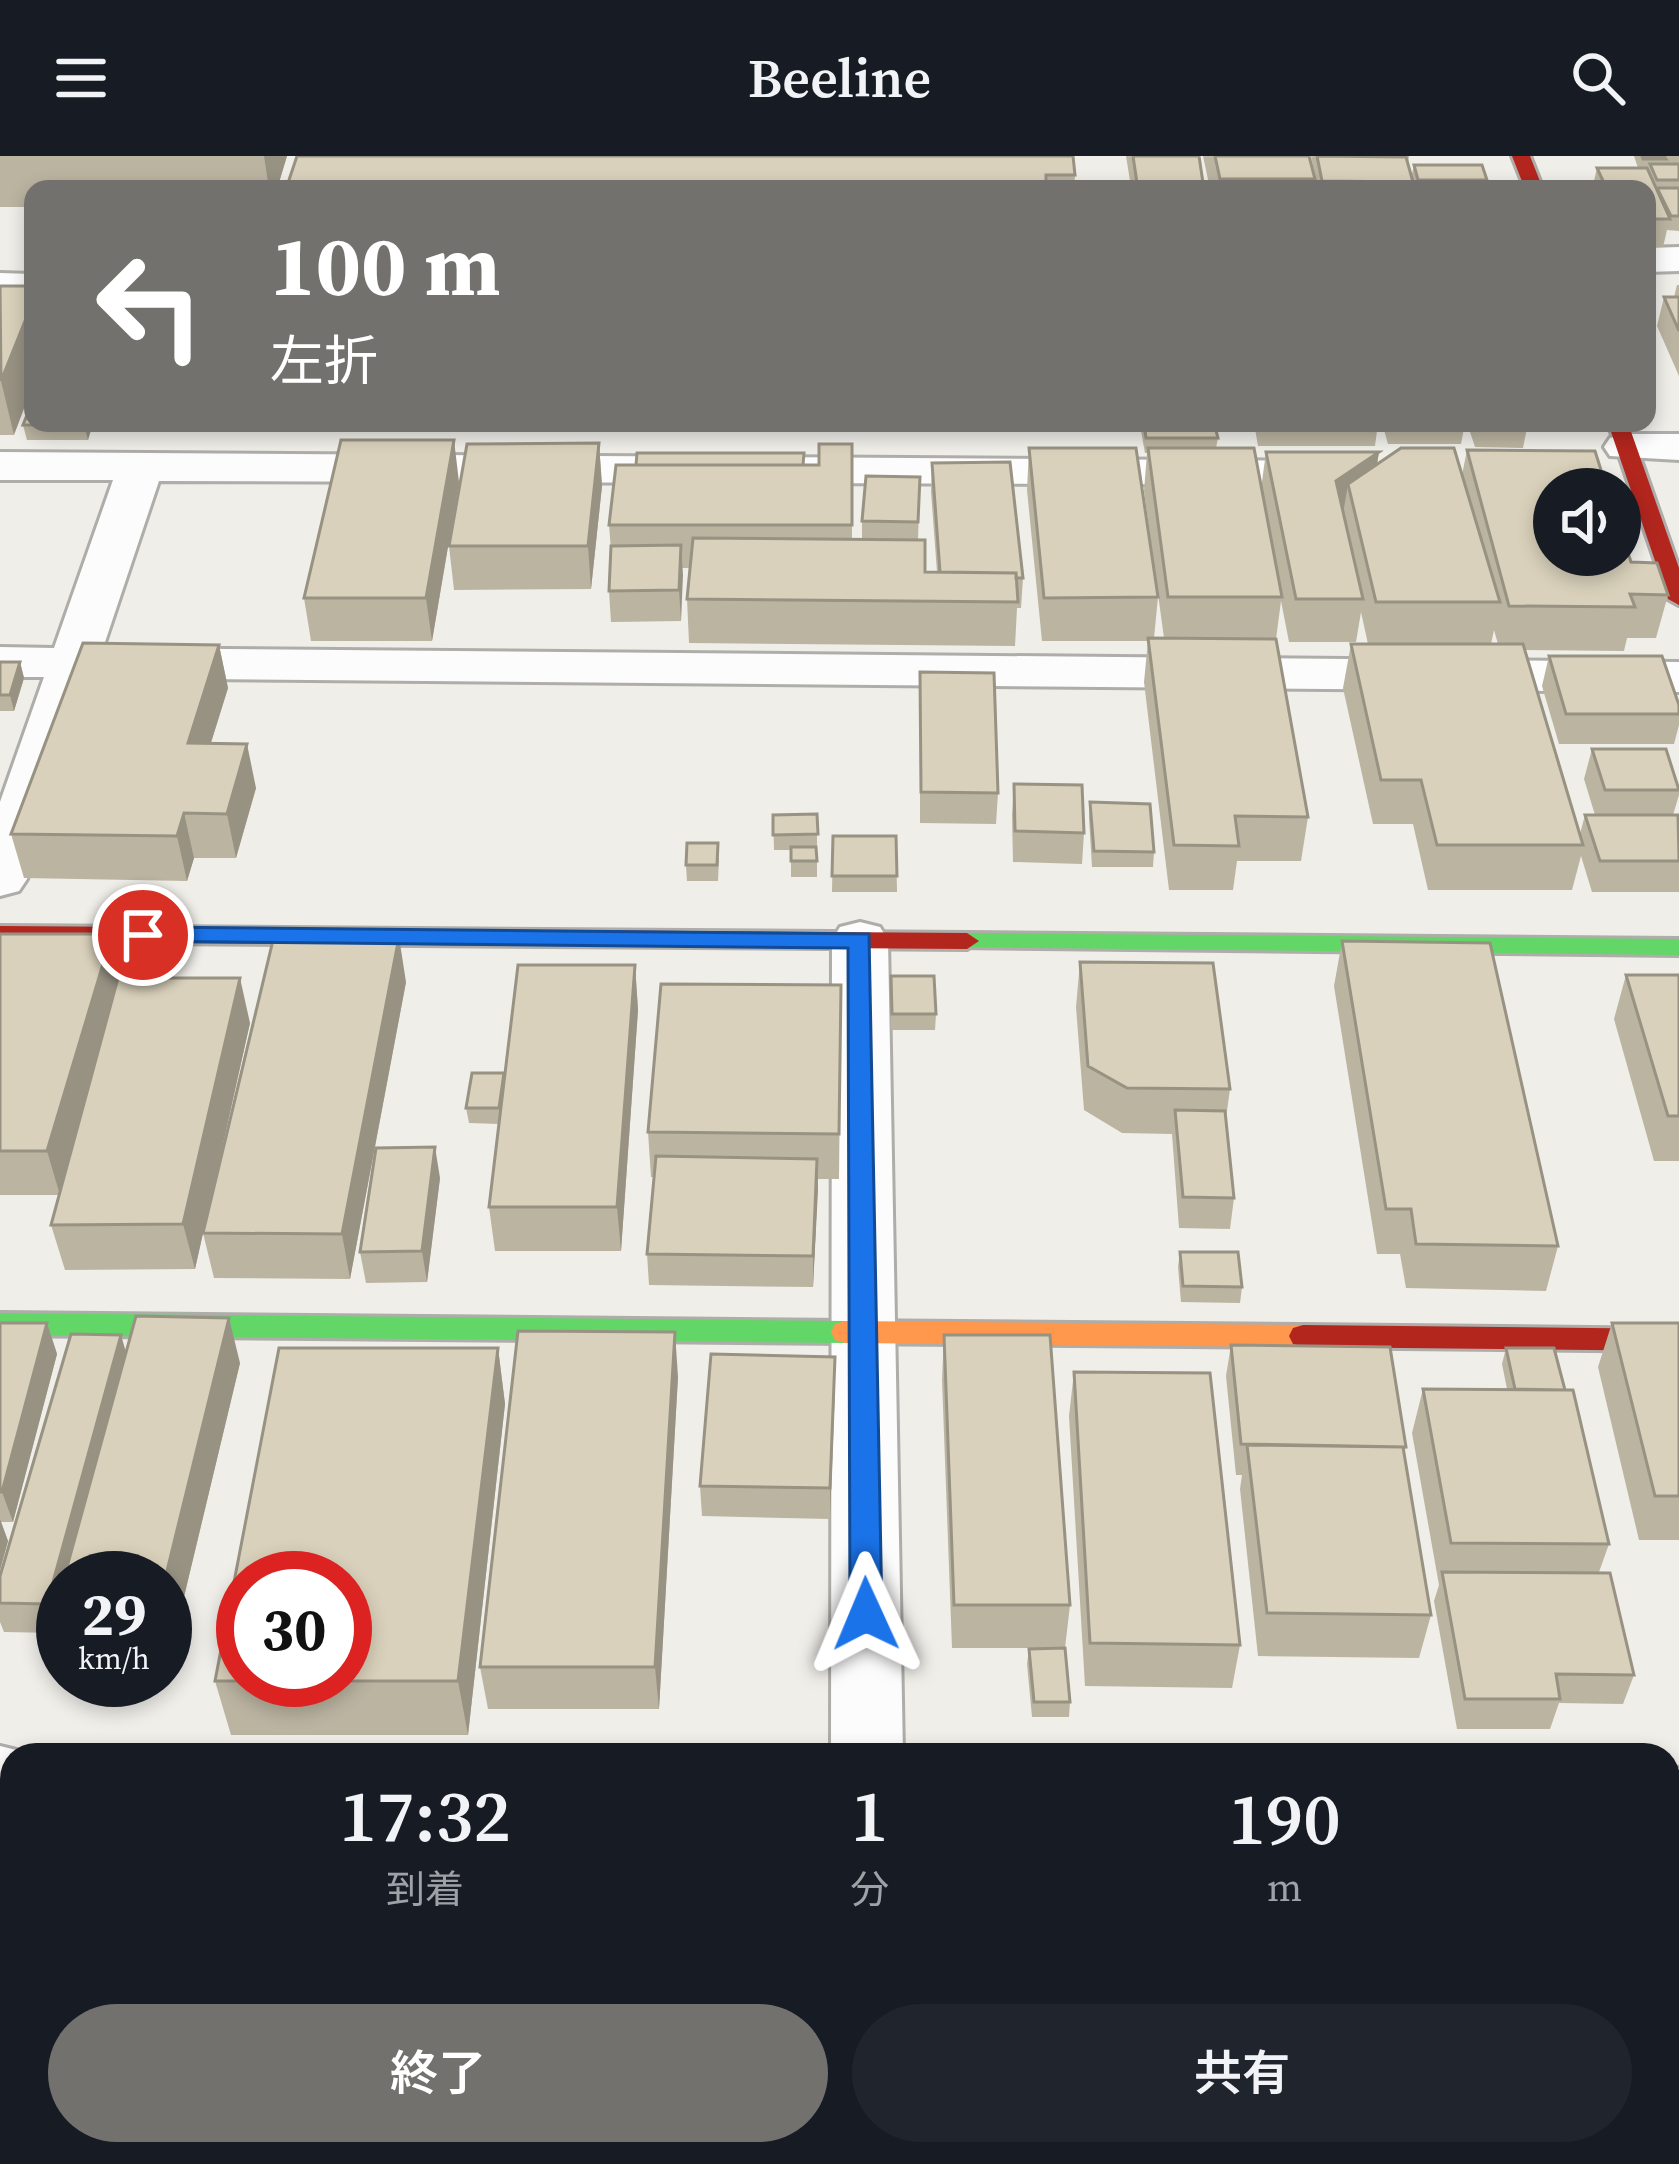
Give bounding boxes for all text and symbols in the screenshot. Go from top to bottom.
text: Beeline [748,41,931,115]
icon: menu [48,45,114,111]
icon: search [1565,45,1631,111]
text: 100 m [270,208,501,323]
icon: left [72,228,228,384]
text: 左折 [270,324,378,398]
map controls [1533,468,1641,576]
button: sound [1533,468,1641,576]
pin [92,884,194,986]
icon: arrive [110,902,176,968]
speed limit sign: 30 [216,1551,372,1707]
position arrow [803,1551,929,1677]
text: 29 [81,1573,147,1655]
text: km/h [78,1638,150,1679]
text: 17:32 [339,1766,511,1865]
text: 1 [851,1766,888,1865]
text: 190 [1228,1769,1341,1868]
text: m [1267,1861,1302,1914]
text: 到着 [386,1863,464,1916]
text: 分 [850,1863,889,1916]
button: 終了 [48,2004,828,2142]
button: 共有 [852,2004,1632,2142]

